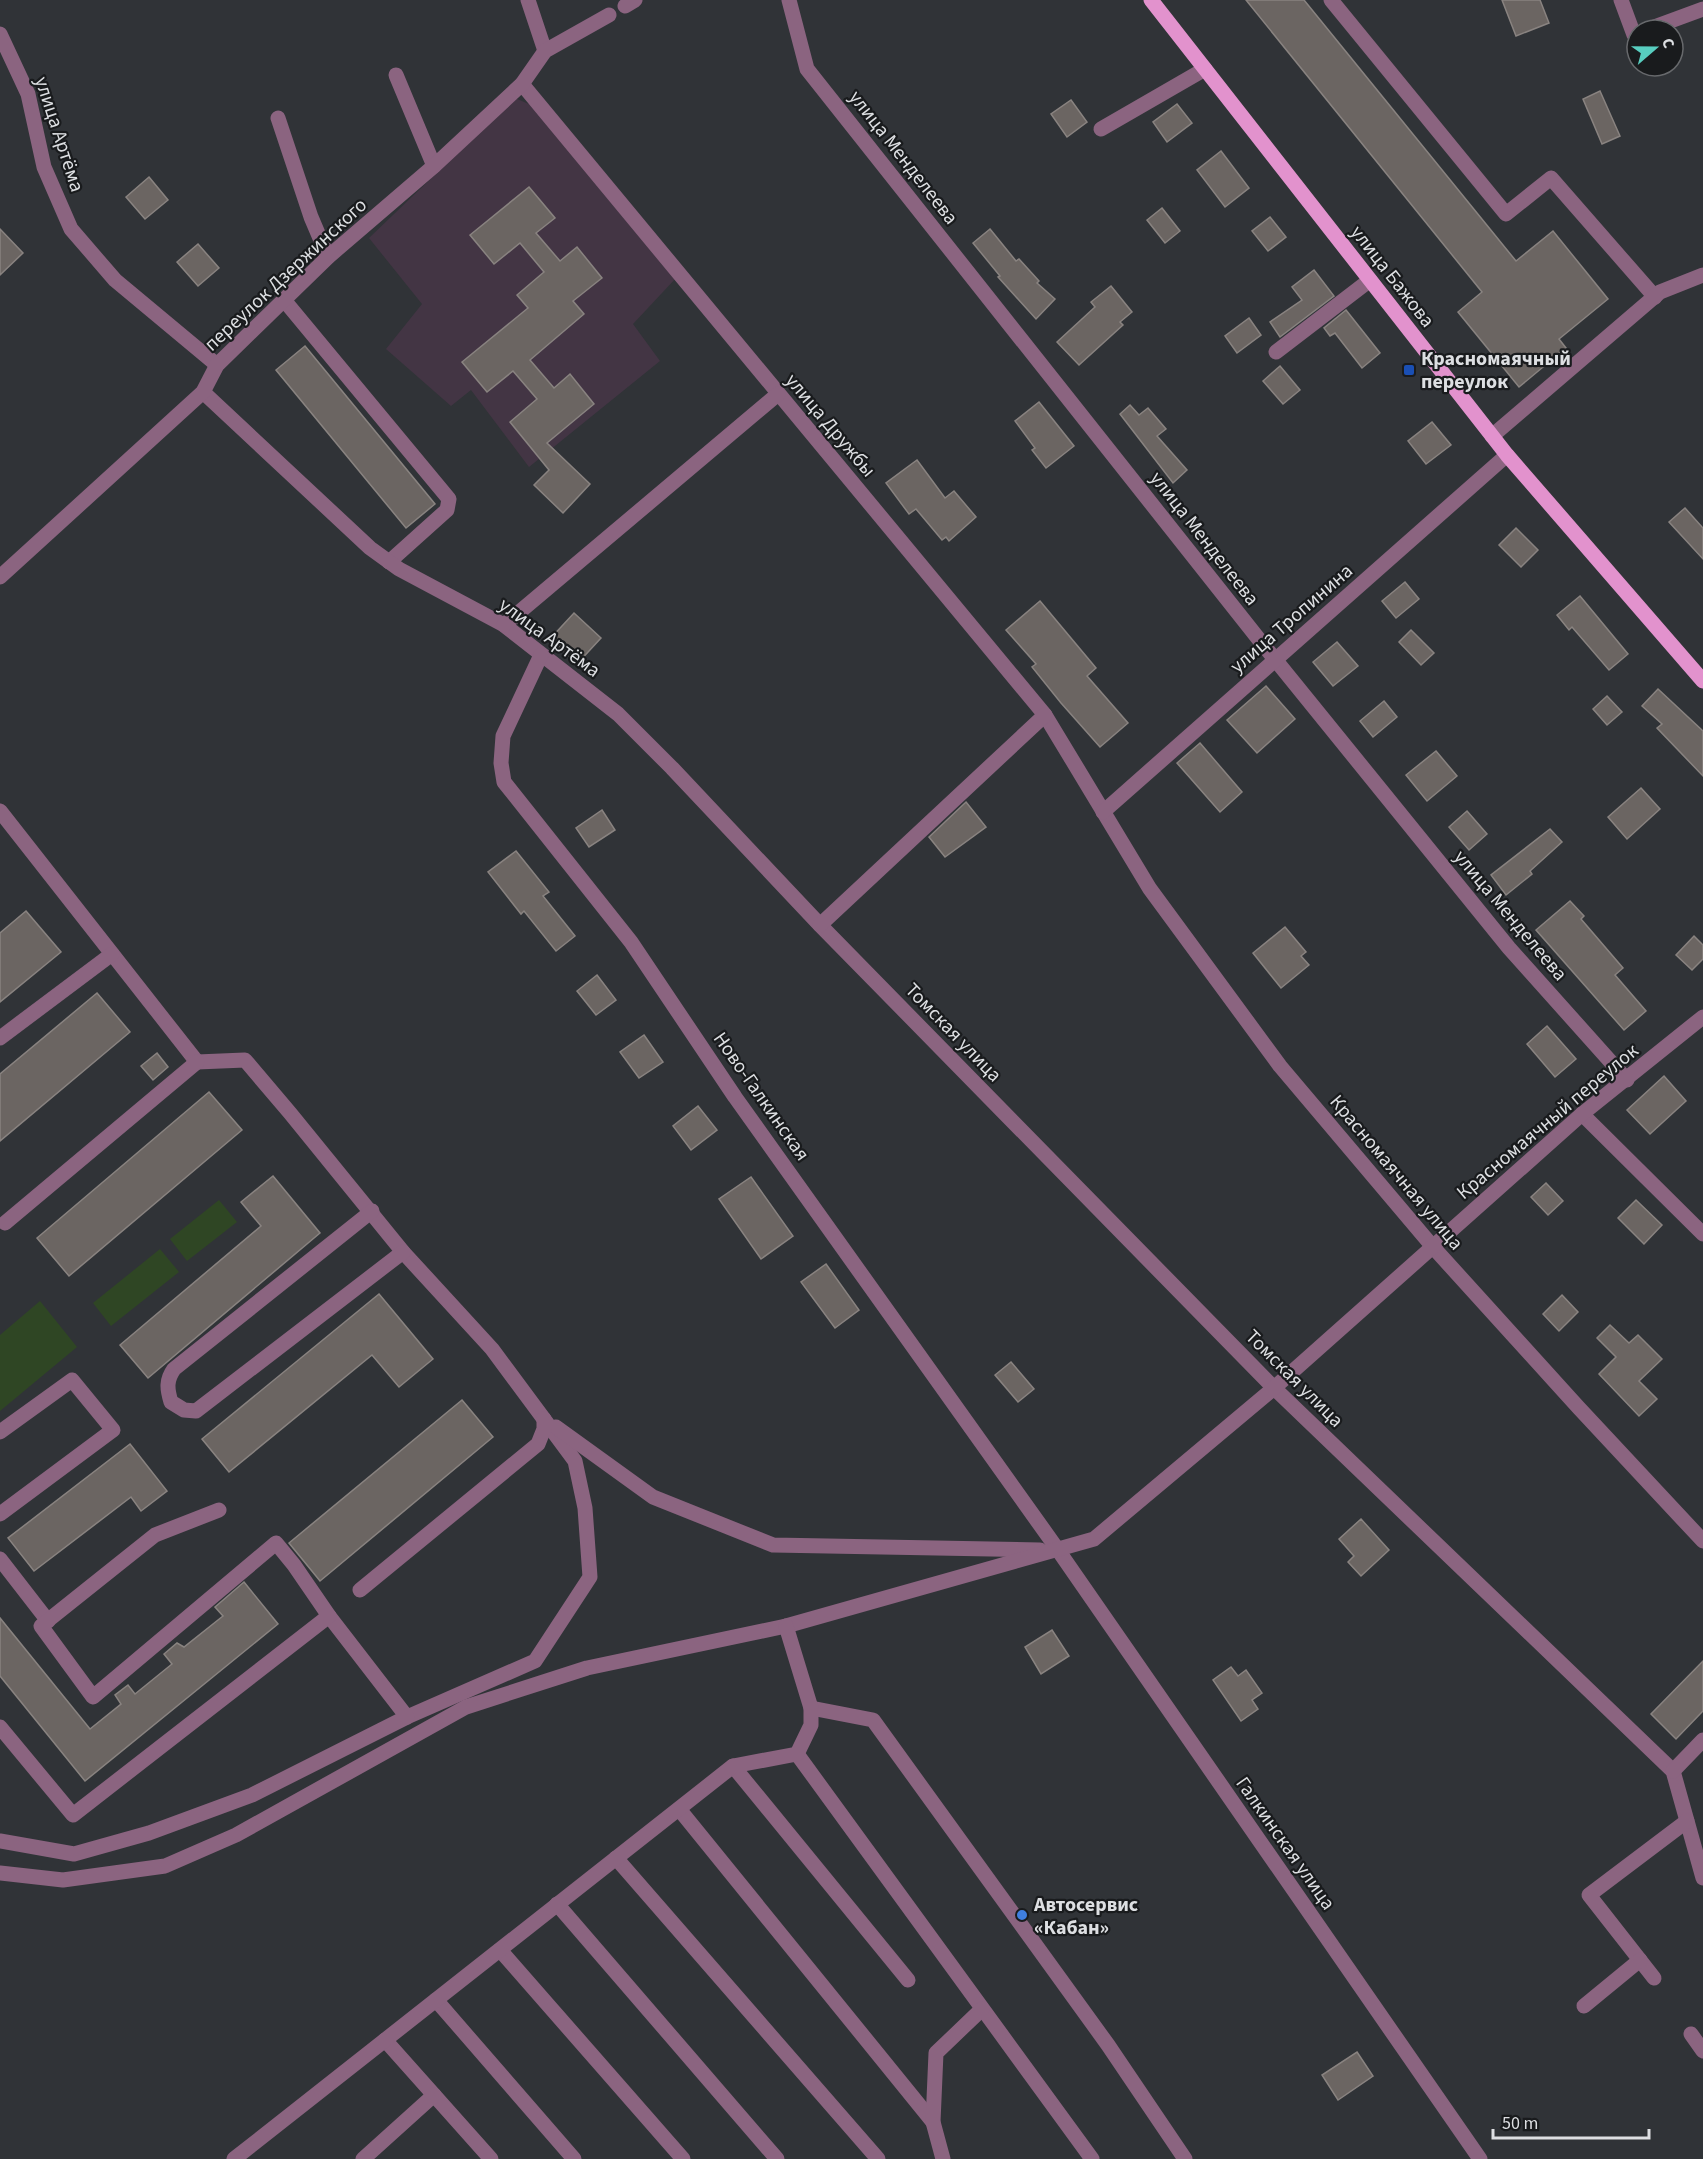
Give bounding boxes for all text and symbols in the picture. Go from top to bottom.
north arrow [1625,18,1685,78]
text: С [1656,35,1680,51]
street label: улица Артёма [27,73,91,196]
street label: улица Менделеева [842,85,965,231]
street label: переулок Дзержинского [198,192,373,358]
street label: улица Бажова [1343,220,1441,334]
place label: Красномаячный переулок [1421,345,1571,396]
marker: Красномаячный переулок [1402,363,1416,377]
street label: улица Дружбы [778,368,882,484]
street label: улица Менделеева [1143,466,1266,612]
street label: улица Тропинина [1224,558,1359,680]
street label: улица Артёма [493,591,606,684]
street label: улица Менделеева [1447,844,1573,987]
street label: Томская улица [899,977,1008,1089]
street label: Ново-Галкинская [706,1026,816,1167]
street label: Красномаячный переулок [1451,1037,1645,1206]
street label: Красномаячная улица [1323,1089,1470,1256]
street label: Томская улица [1239,1323,1350,1434]
street label: Галкинская улица [1229,1771,1342,1916]
place label: Автосервис «Кабан» [1033,1891,1138,1942]
marker: Автосервис «Кабан» [1015,1908,1029,1922]
scale bar [1493,2102,1649,2140]
text: 50 m [1502,2111,1538,2136]

